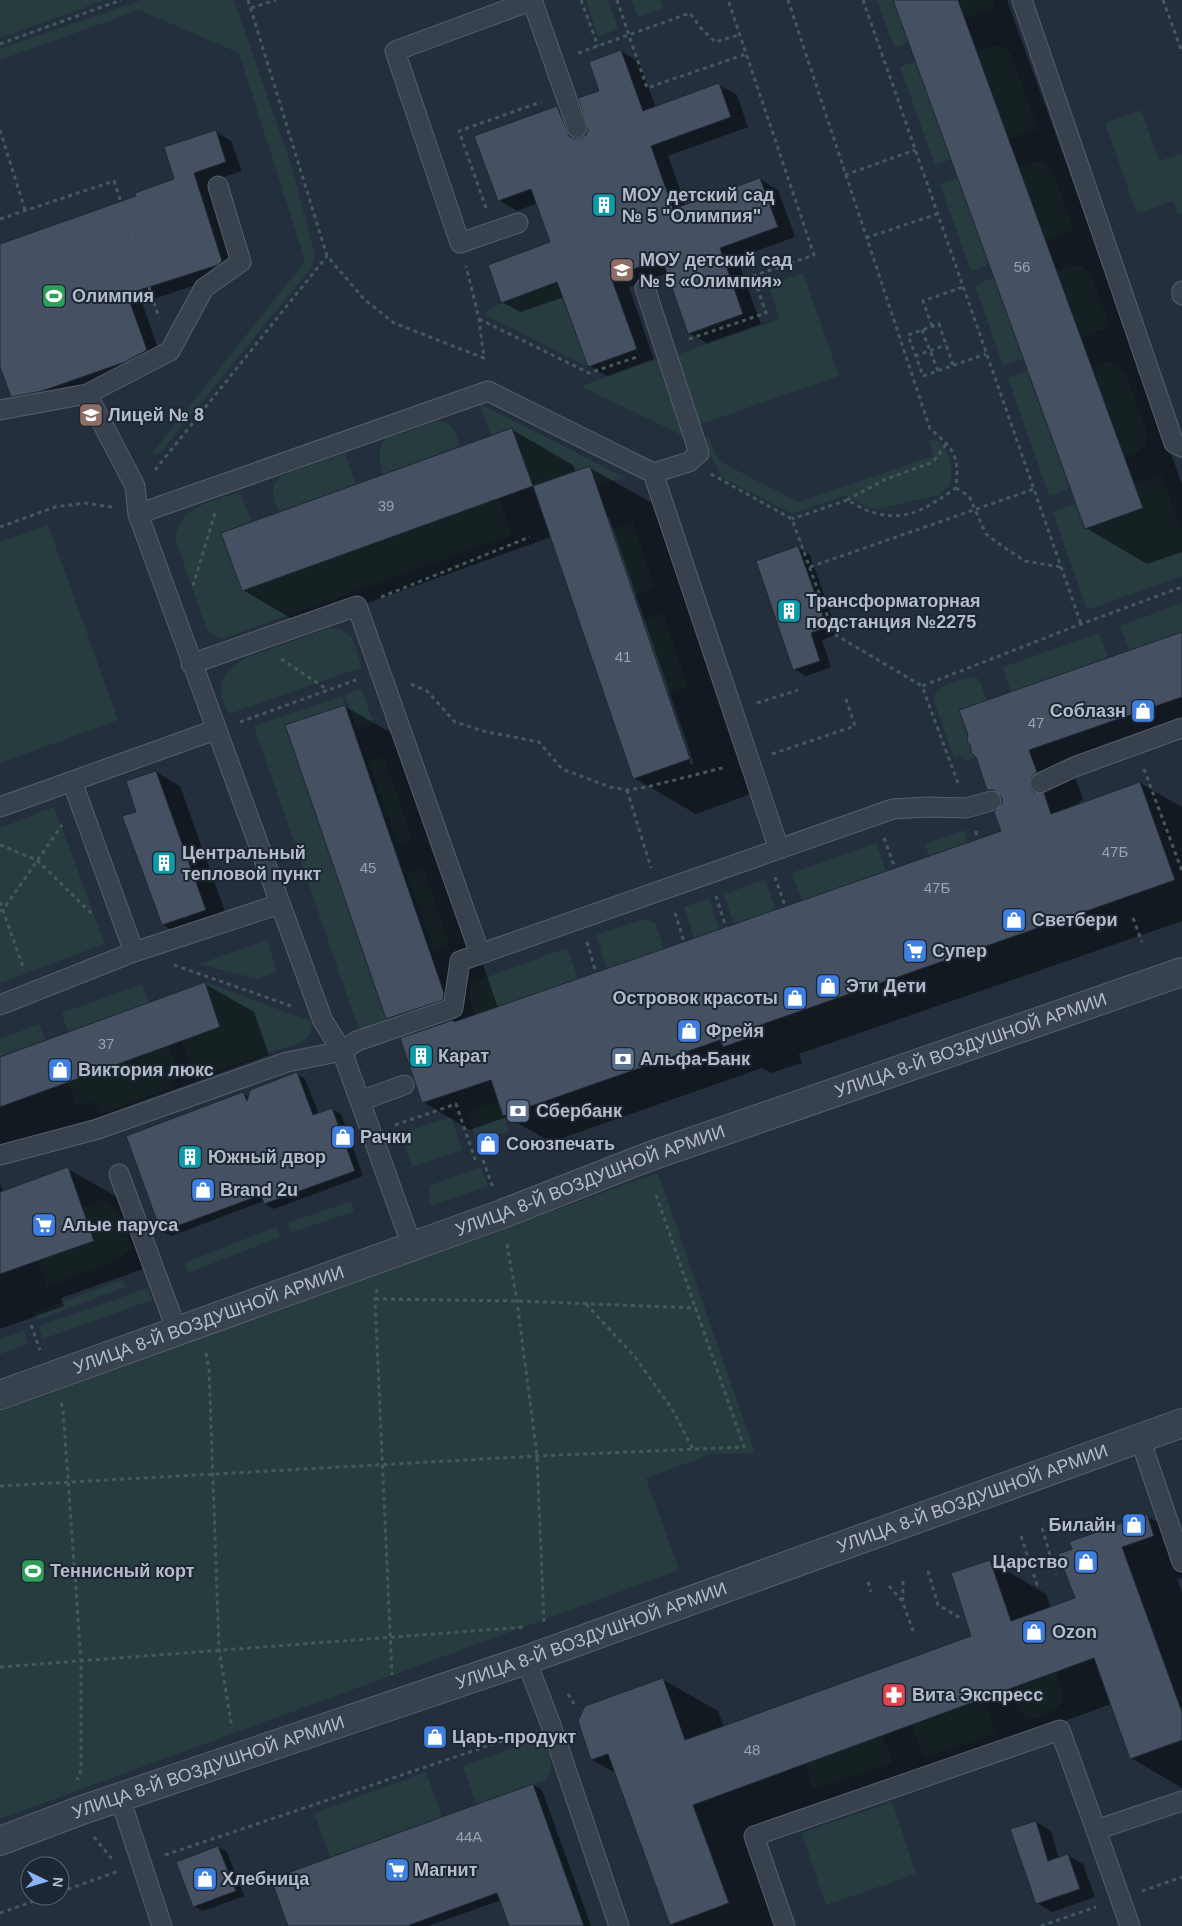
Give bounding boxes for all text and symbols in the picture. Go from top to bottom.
place label: МОУ детский сад № 5 "Олимпия" [622,185,775,226]
building icon: МОУ детский сад № 5 "Олимпия" [591,192,617,218]
place label: МОУ детский сад № 5 «Олимпия» [640,250,793,291]
school or university icon: МОУ детский сад № 5 «Олимпия» [609,257,635,283]
house number: 56 [1014,258,1030,275]
sports icon: Олимпия [41,283,67,309]
place label: Олимпия [72,286,154,306]
school or university icon: Лицей № 8 [78,402,104,428]
place label: Лицей № 8 [108,405,204,425]
house number: 39 [378,497,394,514]
place label: Трансформаторная подстанция №2275 [806,591,981,632]
building icon: Трансформаторная подстанция №2275 [776,598,802,624]
house number: 41 [615,648,631,665]
shop icon: Соблазн [1130,698,1156,724]
place label: Соблазн [1050,701,1126,721]
house number: 47 [1028,714,1044,731]
place label: Центральный тепловой пункт [182,843,322,884]
house number: 47Б [1102,843,1128,860]
building icon: Центральный тепловой пункт [151,850,177,876]
house number: 45 [360,859,376,876]
house number: 47Б [924,879,950,896]
shop icon: Светбери [1001,907,1027,933]
place label: Светбери [1032,910,1118,930]
supermarket icon: Супер [902,938,928,964]
place label: Супер [932,941,987,961]
shop icon: Эти Дети [815,973,841,999]
place label: Эти Дети [846,976,926,996]
shop icon: Островок красоты [782,985,808,1011]
place label: Островок красоты [613,988,778,1008]
street label: УЛИЦА 8-Й ВОЗДУШНОЙ АРМИИ [832,989,1109,1101]
shop icon: Фрейя [676,1018,702,1044]
place label: Фрейя [706,1021,764,1041]
house number: 37 [98,1035,114,1052]
building icon: Карат [408,1043,434,1069]
place label: Карат [438,1046,489,1066]
bank icon: Альфа-Банк [610,1046,636,1072]
place label: Альфа-Банк [640,1049,751,1069]
shop icon: Виктория люкс [47,1057,73,1083]
place label: Виктория люкс [78,1060,214,1080]
bank icon: Сбербанк [505,1098,531,1124]
place label: Сбербанк [536,1101,623,1121]
street label: УЛИЦА 8-Й ВОЗДУШНОЙ АРМИИ [453,1121,728,1240]
shop icon: Рачки [330,1124,356,1150]
place label: Рачки [360,1127,412,1147]
shop icon: Союзпечать [475,1131,501,1157]
place label: Союзпечать [506,1134,615,1154]
building icon: Южный двор [177,1144,203,1170]
place label: Южный двор [208,1147,326,1167]
shop icon: Brand 2u [190,1177,216,1203]
place label: Brand 2u [220,1180,298,1200]
supermarket icon: Алые паруса [31,1212,57,1238]
place label: Алые паруса [62,1215,179,1235]
street label: УЛИЦА 8-Й ВОЗДУШНОЙ АРМИИ [71,1262,347,1378]
street label: УЛИЦА 8-Й ВОЗДУШНОЙ АРМИИ [834,1441,1110,1557]
shop icon: Билайн [1121,1512,1147,1538]
place label: Билайн [1049,1515,1116,1535]
shop icon: Царство [1073,1549,1099,1575]
place label: Царство [993,1552,1068,1572]
sports icon: Теннисный корт [20,1558,46,1584]
place label: Теннисный корт [50,1561,195,1581]
street label: УЛИЦА 8-Й ВОЗДУШНОЙ АРМИИ [453,1578,730,1693]
shop icon: Ozon [1021,1619,1047,1645]
place label: Ozon [1052,1622,1097,1642]
pharmacy icon: Вита Экспресс [881,1682,907,1708]
place label: Вита Экспресс [912,1685,1043,1705]
street label: УЛИЦА 8-Й ВОЗДУШНОЙ АРМИИ [69,1712,347,1823]
shop icon: Царь-продукт [422,1724,448,1750]
place label: Царь-продукт [452,1727,576,1747]
house number: 48 [744,1741,760,1758]
house number: 44А [456,1828,482,1845]
north arrow [20,1856,70,1906]
supermarket icon: Магнит [384,1857,410,1883]
place label: Магнит [414,1860,478,1880]
shop icon: Хлебница [192,1866,218,1892]
place label: Хлебница [222,1869,310,1889]
text: N [50,1876,66,1888]

